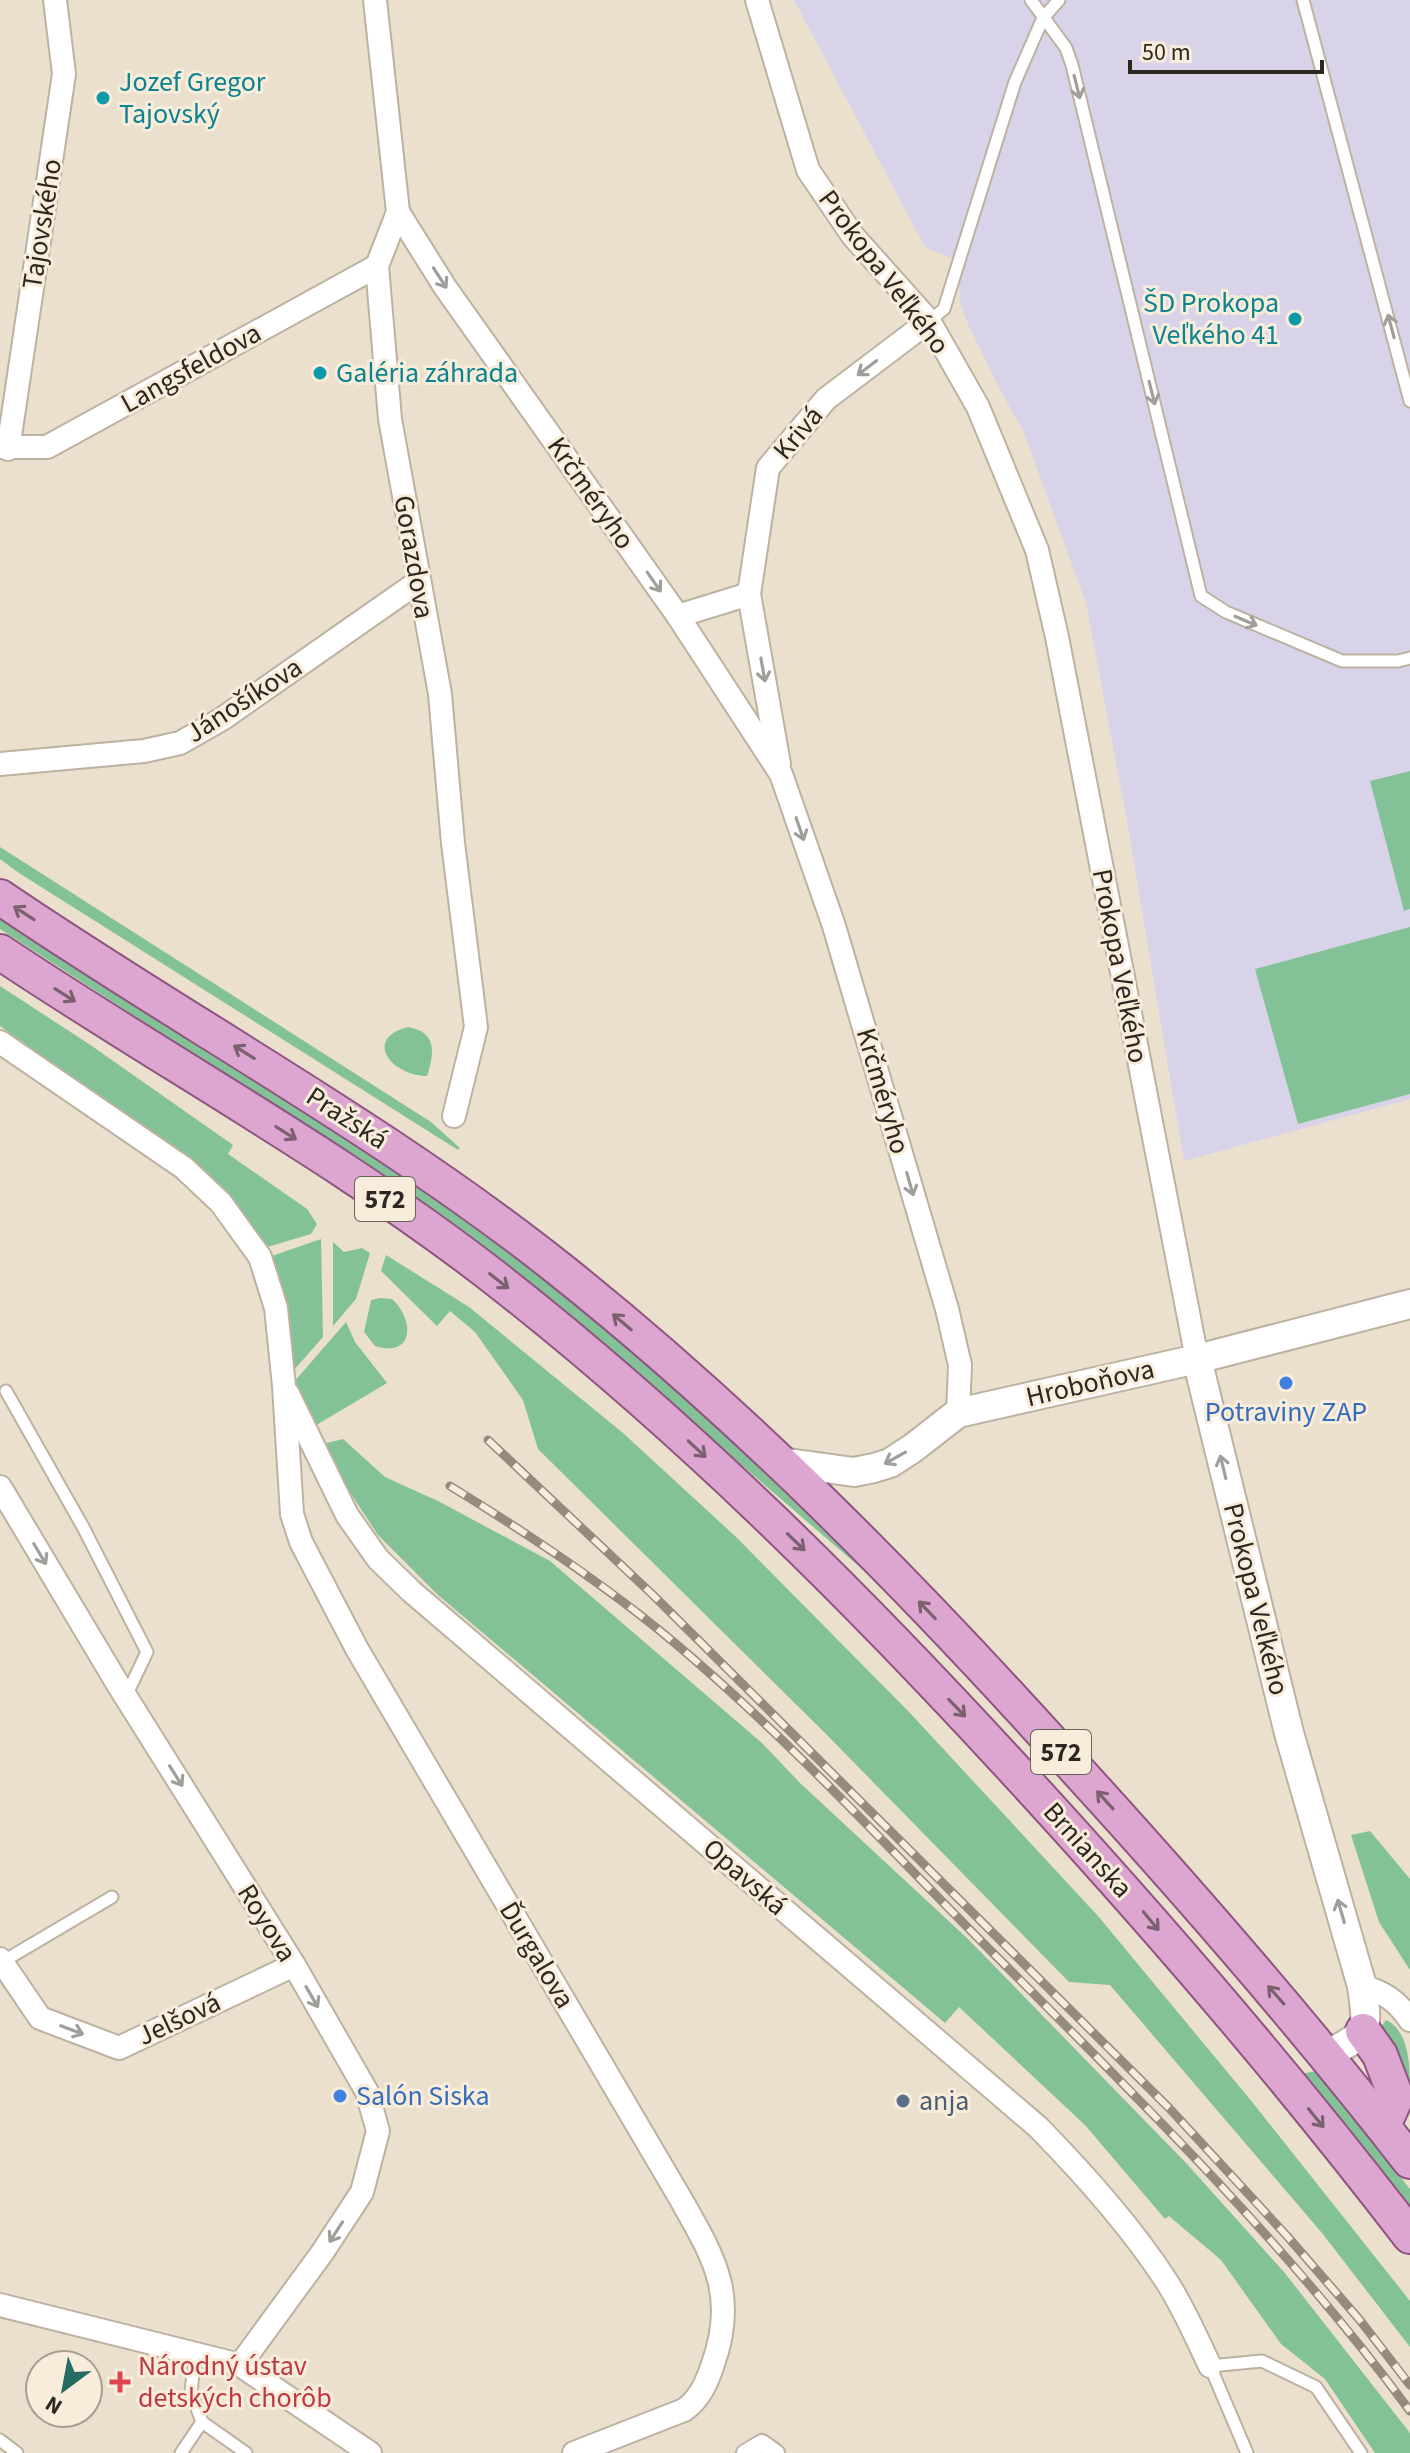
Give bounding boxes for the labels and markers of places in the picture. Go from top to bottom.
place label: Jozef Gregor Tajovský [119,62,266,134]
marker: Jozef Gregor Tajovský [94,89,112,107]
place label: ŠD Prokopa Veľkého 41 [1143,283,1279,355]
marker: ŠD Prokopa Veľkého 41 [1286,310,1304,328]
place label: Galéria záhrada [336,353,518,393]
marker: Galéria záhrada [311,364,329,382]
marker: Potraviny ZAP [1277,1374,1295,1392]
place label: Potraviny ZAP [1205,1392,1367,1432]
place label: Salón Siska [356,2076,490,2116]
place label: anja [919,2081,969,2121]
marker: Salón Siska [331,2087,349,2105]
marker: anja [894,2092,912,2110]
place label: Národný ústav detských chorôb [138,2346,332,2418]
marker: Národný ústav detských chorôb [109,2371,131,2393]

